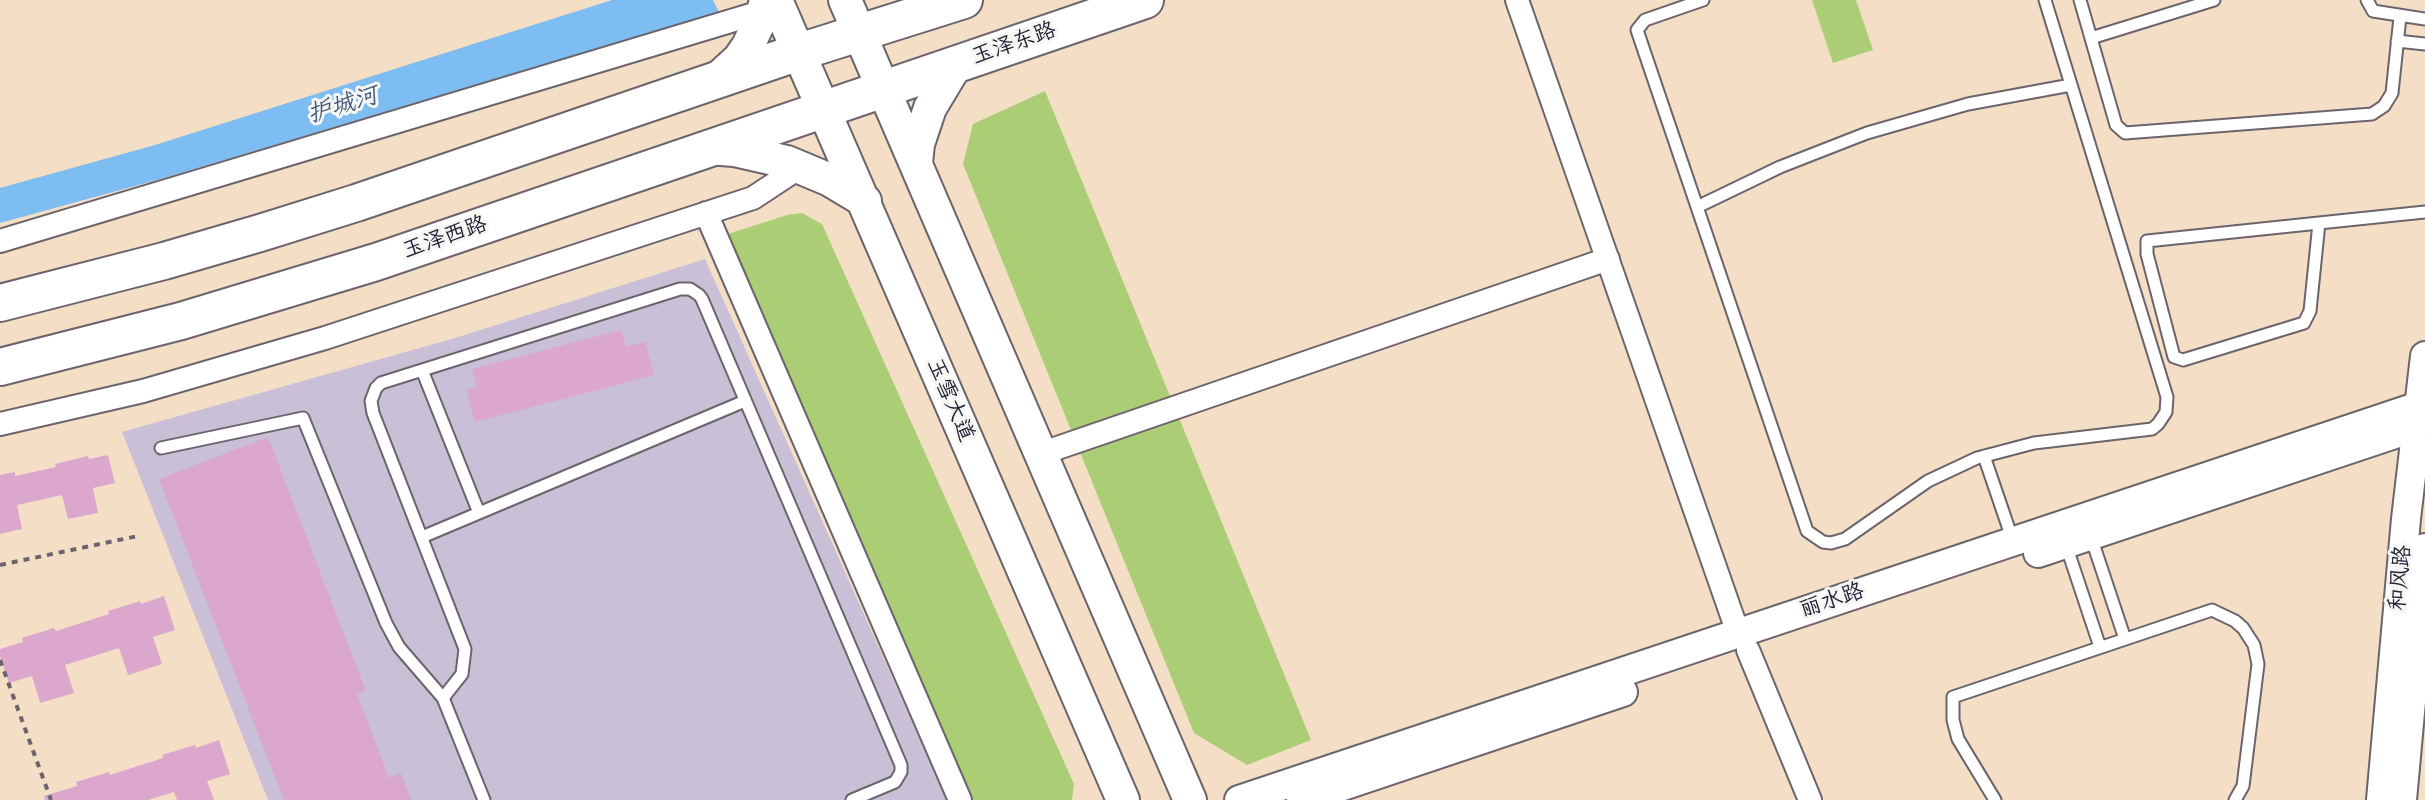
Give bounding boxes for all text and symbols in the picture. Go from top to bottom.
street label: 玉泽东路 [968,17,1060,71]
water label: 护城河 [304,82,382,130]
street label: 玉泽西路 [399,211,491,265]
street label: 玉雪大道 [921,354,979,446]
street label: 和风路 [2385,544,2417,612]
street label: 丽水路 [1797,578,1867,624]

